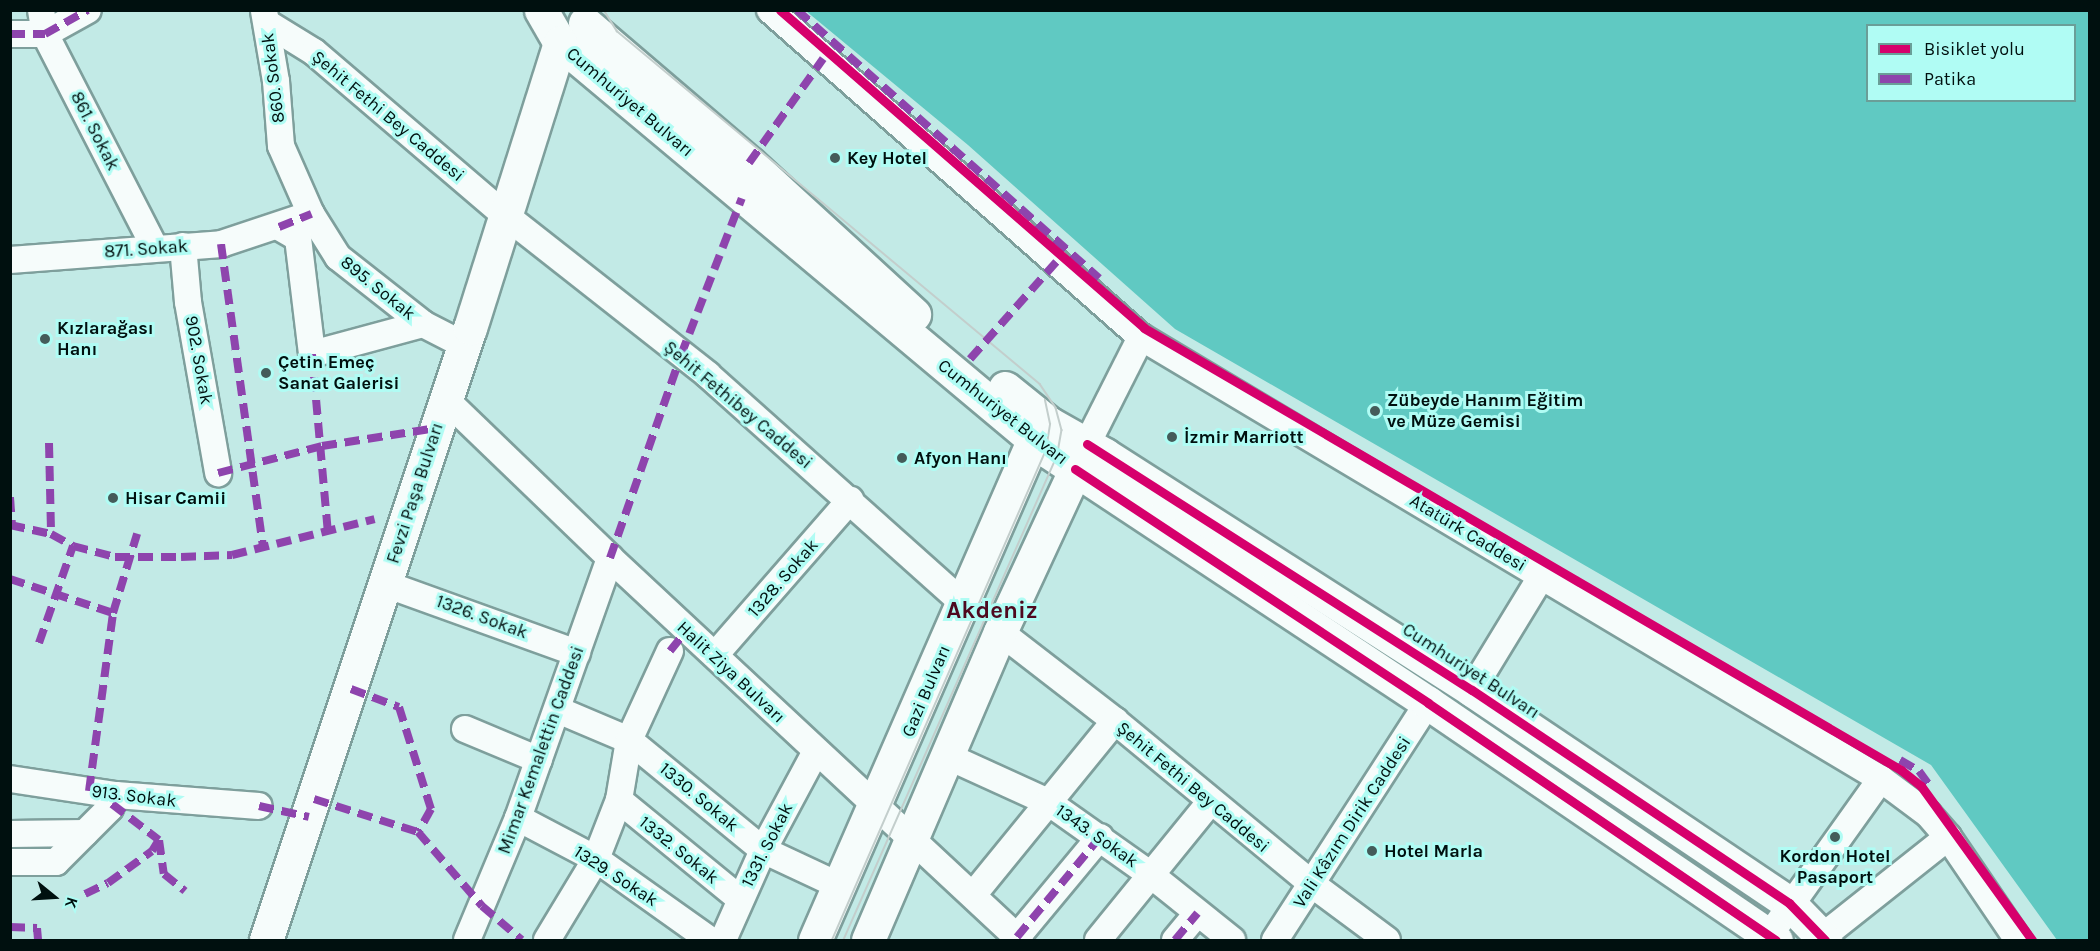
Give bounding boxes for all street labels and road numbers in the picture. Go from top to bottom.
street label: 860. Sokak [257,32,289,124]
street label: Cumhuriyet Bulvarı [562,43,698,161]
street label: Şehit Fethi Bey Caddesi [307,46,469,186]
street label: 861. Sokak [66,88,124,174]
street label: 871. Sokak [103,235,189,263]
street label: 895. Sokak [336,251,420,325]
street label: 902. Sokak [181,314,217,406]
street label: Şehit Fethibey Caddesi [659,336,817,474]
street label: Cumhuriyet Bulvarı [934,355,1072,469]
street label: Fevzi Paşa Bulvarı [382,420,448,566]
street label: Atatürk Caddesi [1406,490,1530,576]
street label: 1328. Sokak [743,535,823,621]
street label: 1326. Sokak [433,590,531,644]
street label: Halit Ziya Bulvarı [672,616,790,728]
street label: Cumhuriyet Bulvarı [1398,619,1544,723]
street label: Gazi Bulvarı [897,642,955,740]
street label: Mimar Kemalettin Caddesi [493,643,589,857]
street label: Şehit Fethi Bey Caddesi [1112,717,1274,857]
street label: Vali Kâzım Dirik Caddesi [1289,732,1415,912]
street label: 1330. Sokak [655,758,743,836]
street label: 913. Sokak [90,780,178,812]
street label: 1331. Sokak [737,799,797,891]
street label: 1343. Sokak [1052,800,1142,872]
street label: 1332. Sokak [635,811,723,889]
street label: 1329. Sokak [570,841,662,911]

